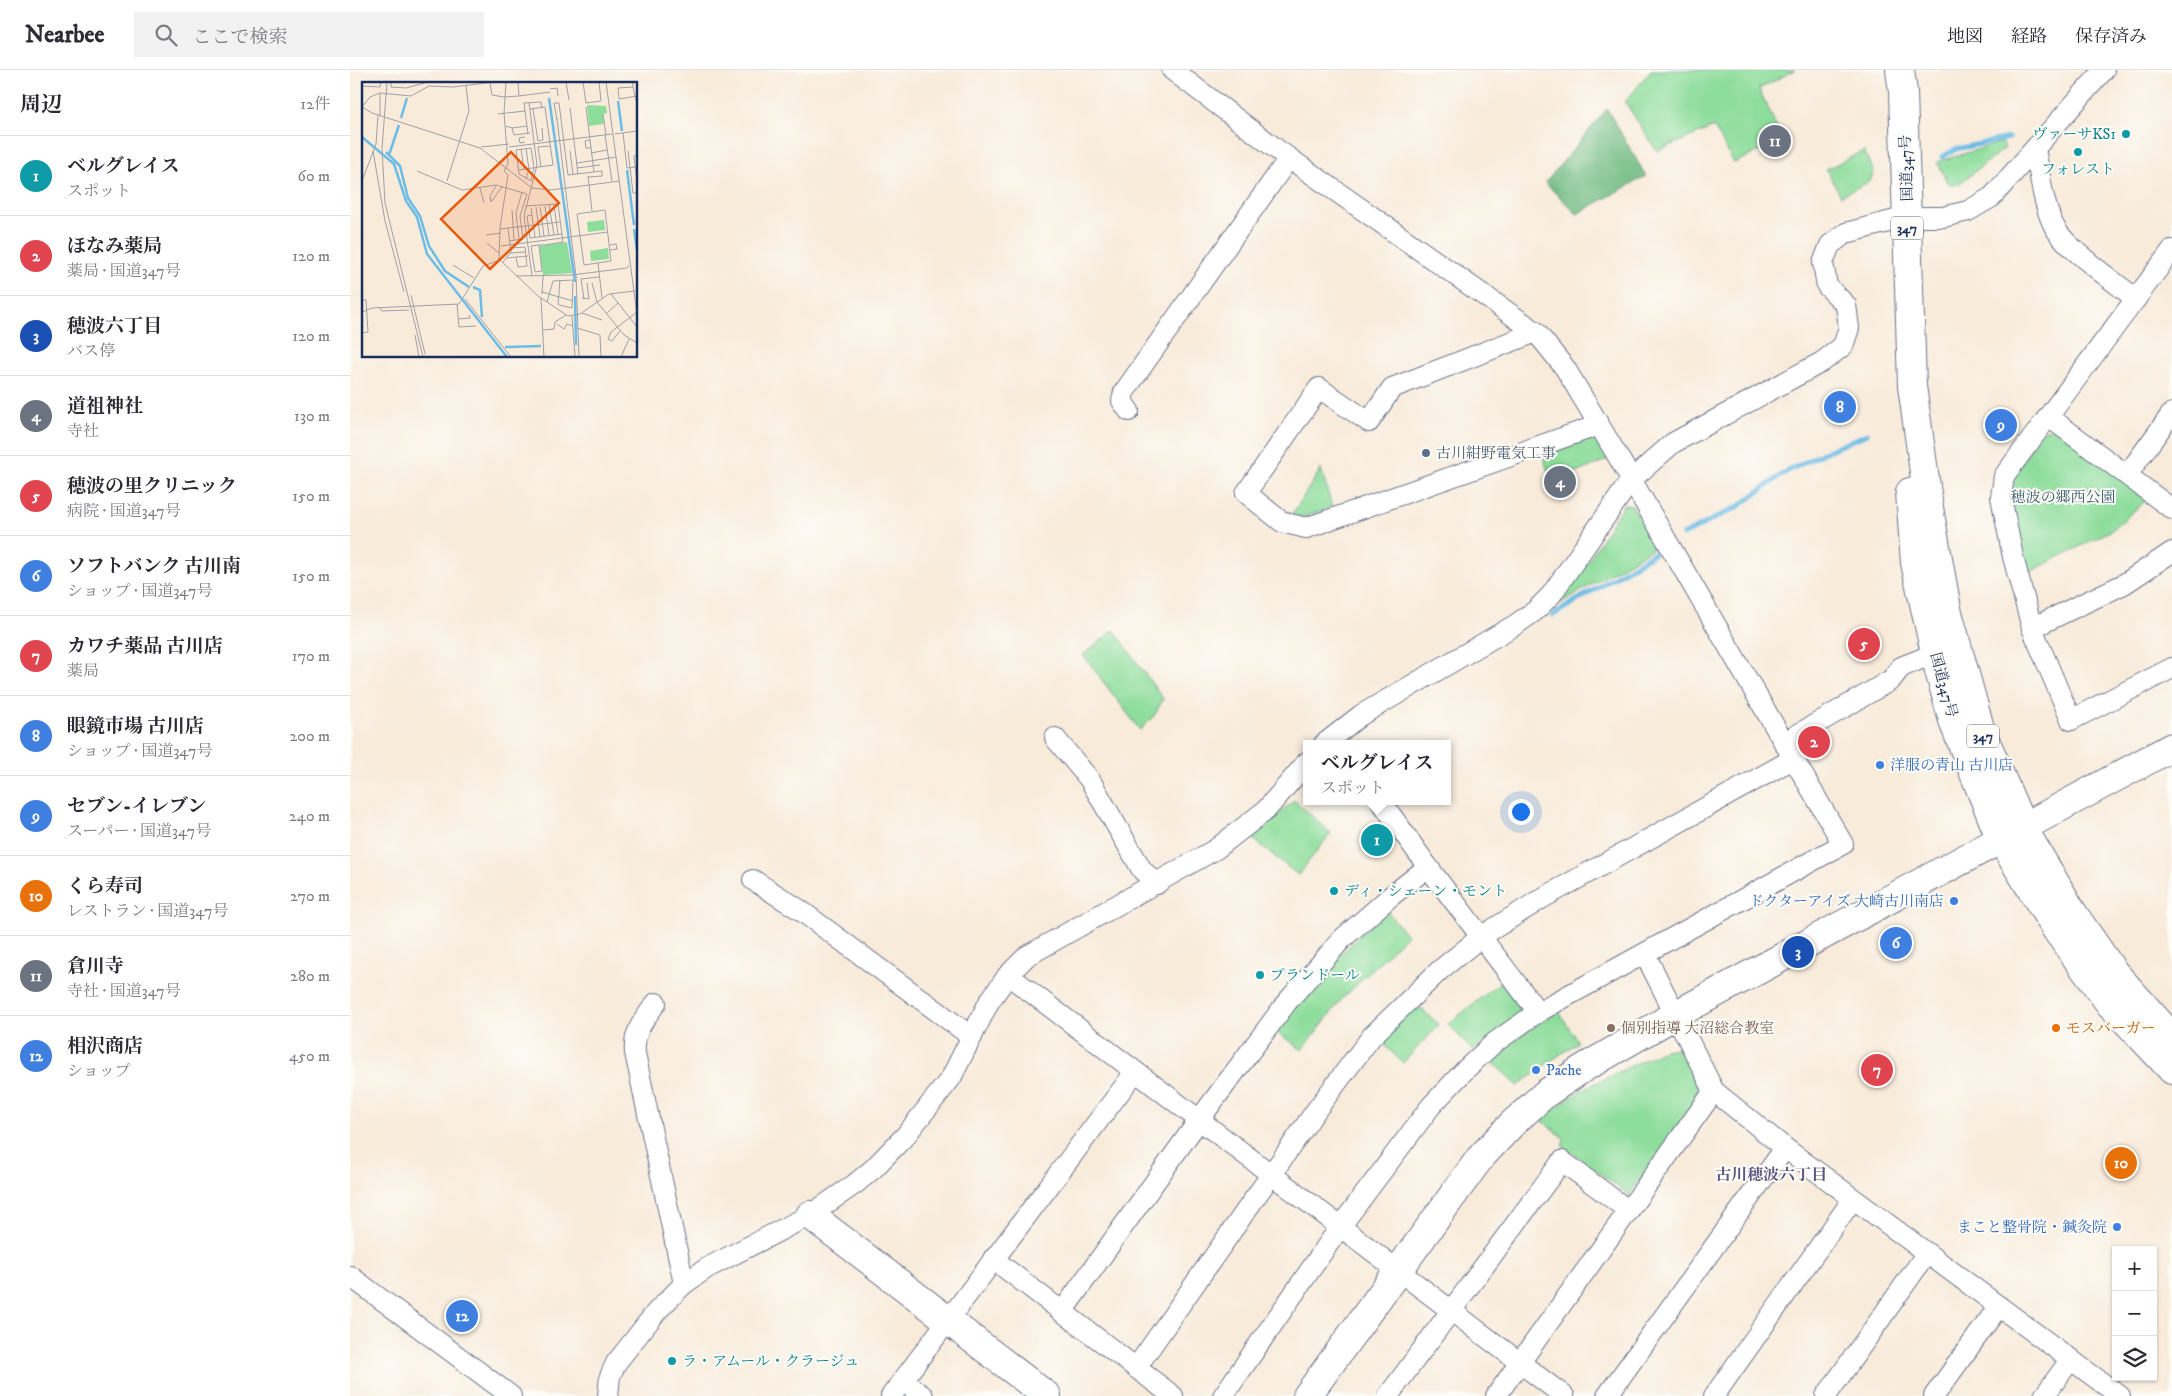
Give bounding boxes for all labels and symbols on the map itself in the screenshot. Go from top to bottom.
inset map [362,82,638,358]
pin: 11 [1759,122,1791,160]
place label: ヴァーサKS1 [2032,125,2116,144]
marker: ヴァーサKS1 [2120,128,2132,140]
street label: 国道347号 [1896,134,1917,202]
marker: フォレスト [2072,146,2084,158]
place label: フォレスト [2041,160,2115,179]
road number: 347 [1891,216,1923,240]
pin: 8 [1824,388,1856,426]
pin: 9 [1985,406,2017,444]
place label: 古川紺野電気工事 [1436,444,1556,463]
marker: 古川紺野電気工事 [1420,447,1432,459]
pin: 4 [1544,463,1576,501]
park label: 穂波の郷西公園 [2010,488,2116,507]
pin: 5 [1848,625,1880,663]
street label: 国道347号 [1926,650,1961,720]
pin: 2 [1798,723,1830,761]
road number: 347 [1967,724,1999,748]
place label: 洋服の青山 古川店 [1890,756,2013,775]
marker: 洋服の青山 古川店 [1874,759,1886,771]
your location [1508,799,1534,825]
pin: 1 [1361,821,1393,859]
place label: ディ・シェーン・モント [1344,882,1507,901]
marker: ディ・シェーン・モント [1328,885,1340,897]
place label: ドクターアイズ 大崎古川南店 [1749,892,1944,911]
marker: ドクターアイズ 大崎古川南店 [1948,895,1960,907]
pin: 6 [1880,924,1912,962]
pin: 3 [1782,933,1814,971]
place label: プランドール [1270,966,1360,985]
marker: プランドール [1254,969,1266,981]
place label: 個別指導 大沼総合教室 [1621,1019,1774,1038]
place label: モスバーガー [2066,1019,2156,1038]
marker: 個別指導 大沼総合教室 [1605,1022,1617,1034]
marker: モスバーガー [2050,1022,2062,1034]
pin: 7 [1861,1051,1893,1089]
place label: Pache [1546,1061,1582,1080]
marker: Pache [1530,1064,1542,1076]
pin: 10 [2105,1144,2137,1182]
district label: 古川穂波六丁目 [1715,1165,1827,1185]
place label: まこと整骨院・鍼灸院 [1957,1218,2107,1237]
marker: まこと整骨院・鍼灸院 [2111,1221,2123,1233]
pin: 12 [446,1297,478,1335]
place label: ラ・アムール・クラージュ [682,1352,859,1371]
marker: ラ・アムール・クラージュ [666,1355,678,1367]

